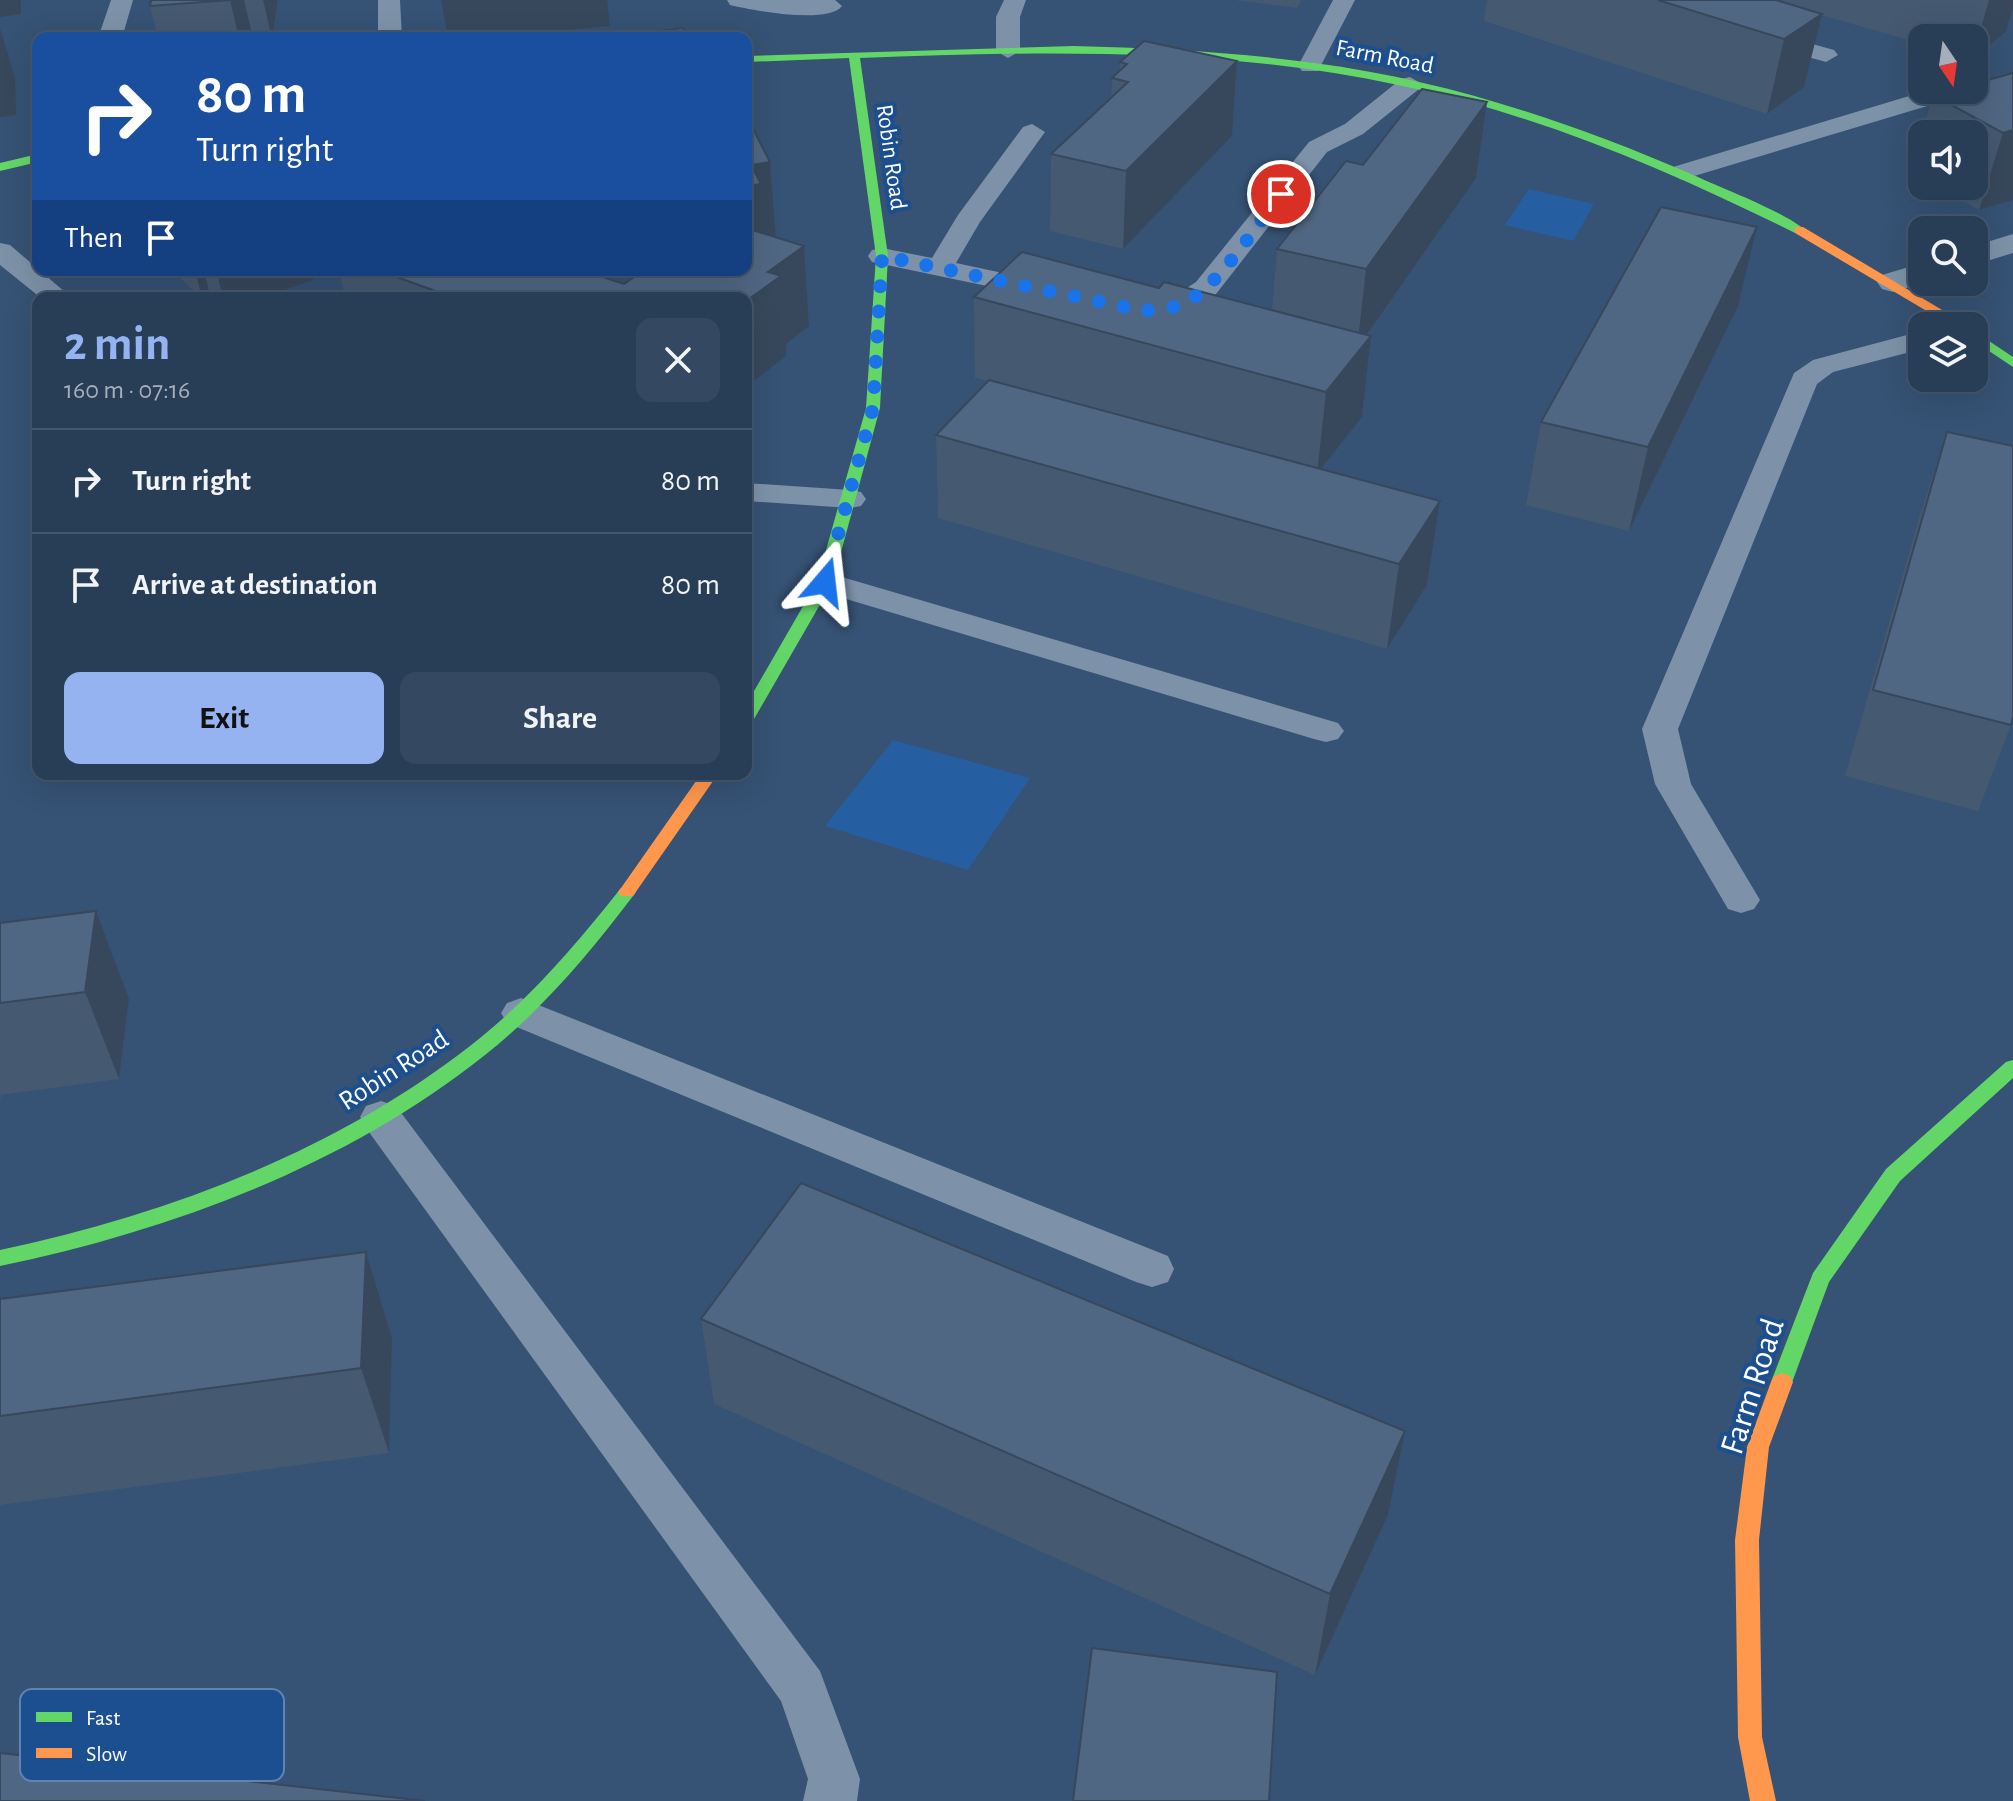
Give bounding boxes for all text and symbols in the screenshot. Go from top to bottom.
north arrow [1908,24,1988,104]
map controls [1908,24,1988,392]
street label: Farm Road [1334,36,1436,78]
icon: right [64,64,168,168]
text: 80 m [196,67,306,123]
street label: Robin Road [872,103,910,212]
button: sound [1908,120,1988,200]
text: Turn right [196,132,333,168]
pin [1247,160,1315,228]
icon: arrive [1259,172,1303,216]
icon: arrive [139,216,183,260]
button: search [1908,216,1988,296]
text: Then [64,223,123,253]
button: layers [1908,312,1988,392]
button: close [636,318,720,402]
text: 2 min [64,321,171,369]
text: 160 m · 07:16 [64,377,190,403]
icon: right [64,459,108,503]
text: Turn right [132,466,251,496]
text: 80 m [661,466,720,496]
position arrow [783,540,867,624]
icon: arrive [64,563,108,607]
text: Arrive at destination [132,570,378,600]
text: 80 m [661,570,720,600]
button: Exit [64,672,384,764]
button: Share [400,672,720,764]
street label: Robin Road [334,1025,454,1116]
street label: Farm Road [1715,1315,1791,1459]
legend [20,1689,284,1781]
text: Fast [86,1707,120,1729]
text: Slow [86,1743,127,1765]

